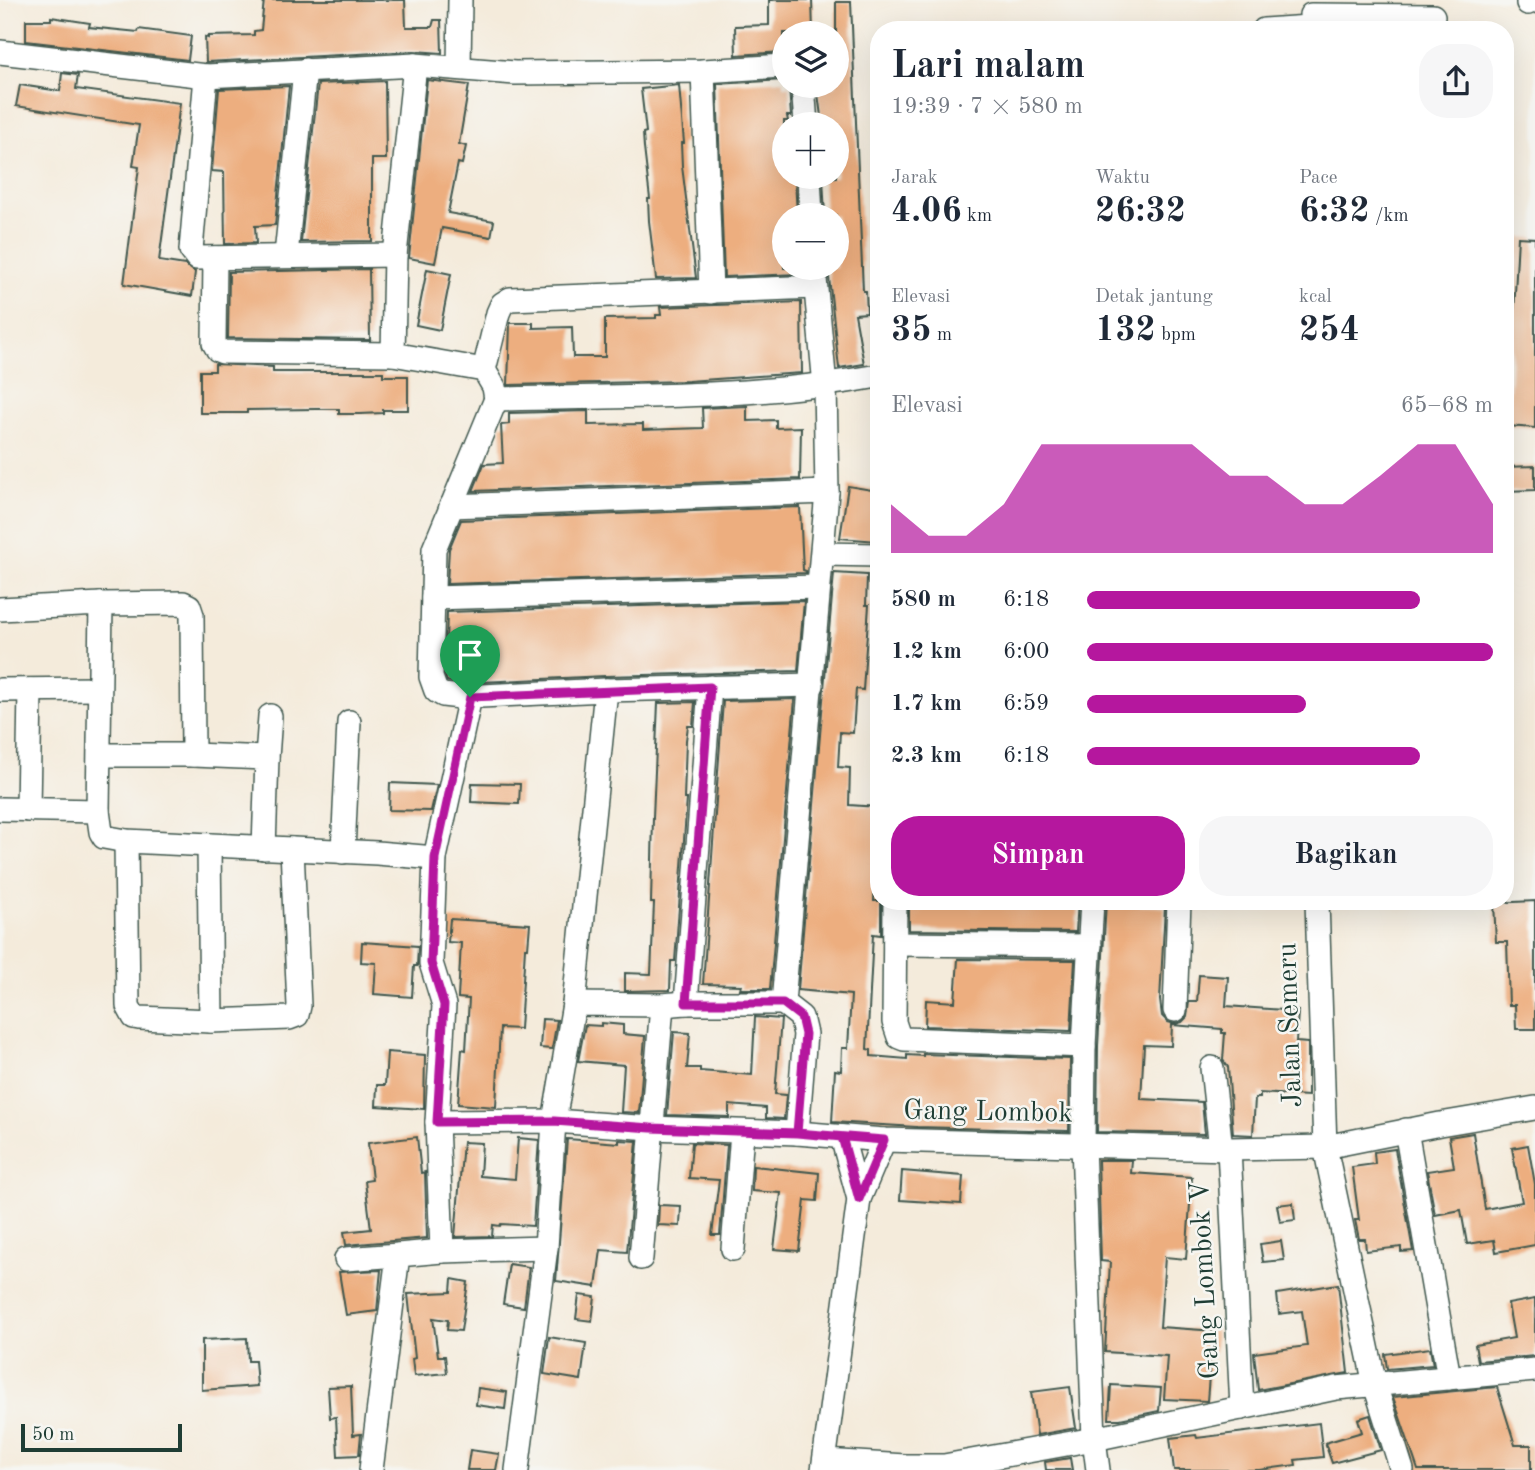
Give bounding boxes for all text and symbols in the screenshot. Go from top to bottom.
map controls [772,21,849,280]
button: layers [772,21,849,98]
button: share [1419,44,1493,118]
text: Lari malam [891,48,1085,86]
text: 19:39 · 7 × 580 m [891,95,1083,118]
button: + [772,112,849,189]
text: Jarak [891,169,938,188]
text: Waktu [1095,169,1150,188]
text: Pace [1299,169,1338,188]
text: 4.06 [891,194,962,229]
text: 26:32 [1095,194,1186,229]
text: 6:32 [1299,194,1370,229]
button: − [772,203,849,280]
text: km [962,207,992,226]
text: /km [1370,207,1409,226]
text: Elevasi [891,288,950,307]
text: Detak jantung [1095,288,1213,307]
text: kcal [1299,288,1332,307]
text: 35 [891,313,932,348]
text: 132 [1095,313,1156,348]
text: 254 [1299,313,1360,348]
text: m [932,326,952,345]
text: bpm [1156,326,1196,345]
text: Elevasi [891,394,963,417]
text: 65–68 m [1401,394,1493,417]
text: 580 m [891,588,956,611]
text: 6:18 [1003,588,1049,611]
pin [440,625,500,697]
icon: arrive [451,636,489,674]
text: 1.2 km [891,640,962,663]
text: 6:00 [1003,640,1049,663]
text: 1.7 km [891,692,962,715]
text: 6:59 [1003,692,1049,715]
text: 2.3 km [891,744,962,767]
text: 6:18 [1003,744,1049,767]
button: Simpan [891,816,1185,896]
button: Bagikan [1199,816,1493,896]
street label: Jalan Semeru [1274,942,1308,1108]
street label: Gang Lombok [903,1098,1073,1128]
street label: Gang Lombok V [1187,1180,1225,1380]
scale bar [21,1421,182,1453]
text: 50 m [32,1426,74,1445]

